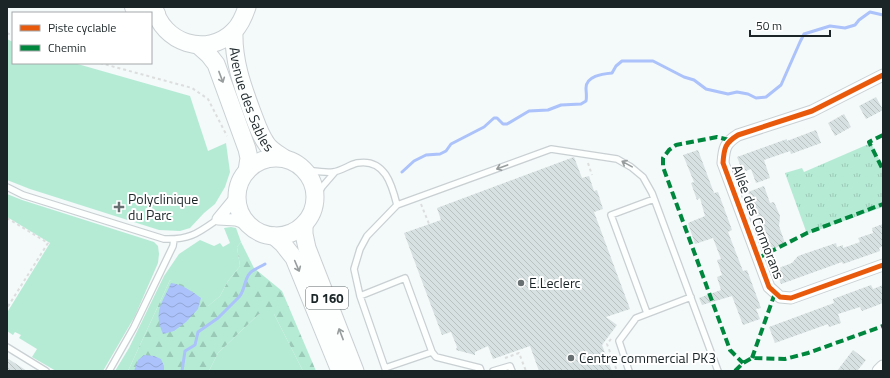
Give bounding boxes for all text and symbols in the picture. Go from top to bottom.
legend [12,12,152,64]
scale bar [750,12,830,38]
text: 50 m [756,16,782,35]
text: Piste cyclable [48,18,116,37]
text: Chemin [48,38,86,57]
street label: Avenue des Sables [224,46,279,156]
one-way arrow [217,71,225,83]
one-way arrow [621,160,633,168]
street label: Allée des Cormorans [727,162,790,282]
one-way arrow [496,163,508,171]
place label: Polyclinique du Parc [128,188,198,225]
marker: Polyclinique du Parc [113,201,125,213]
one-way arrow [294,260,301,272]
place label: E.Leclerc [529,272,581,293]
marker: E.Leclerc [516,278,526,288]
road number: D 160 [306,287,348,309]
one-way arrow [336,329,344,341]
place label: Centre commercial PK3 [579,347,716,368]
marker: Centre commercial PK3 [566,353,576,363]

